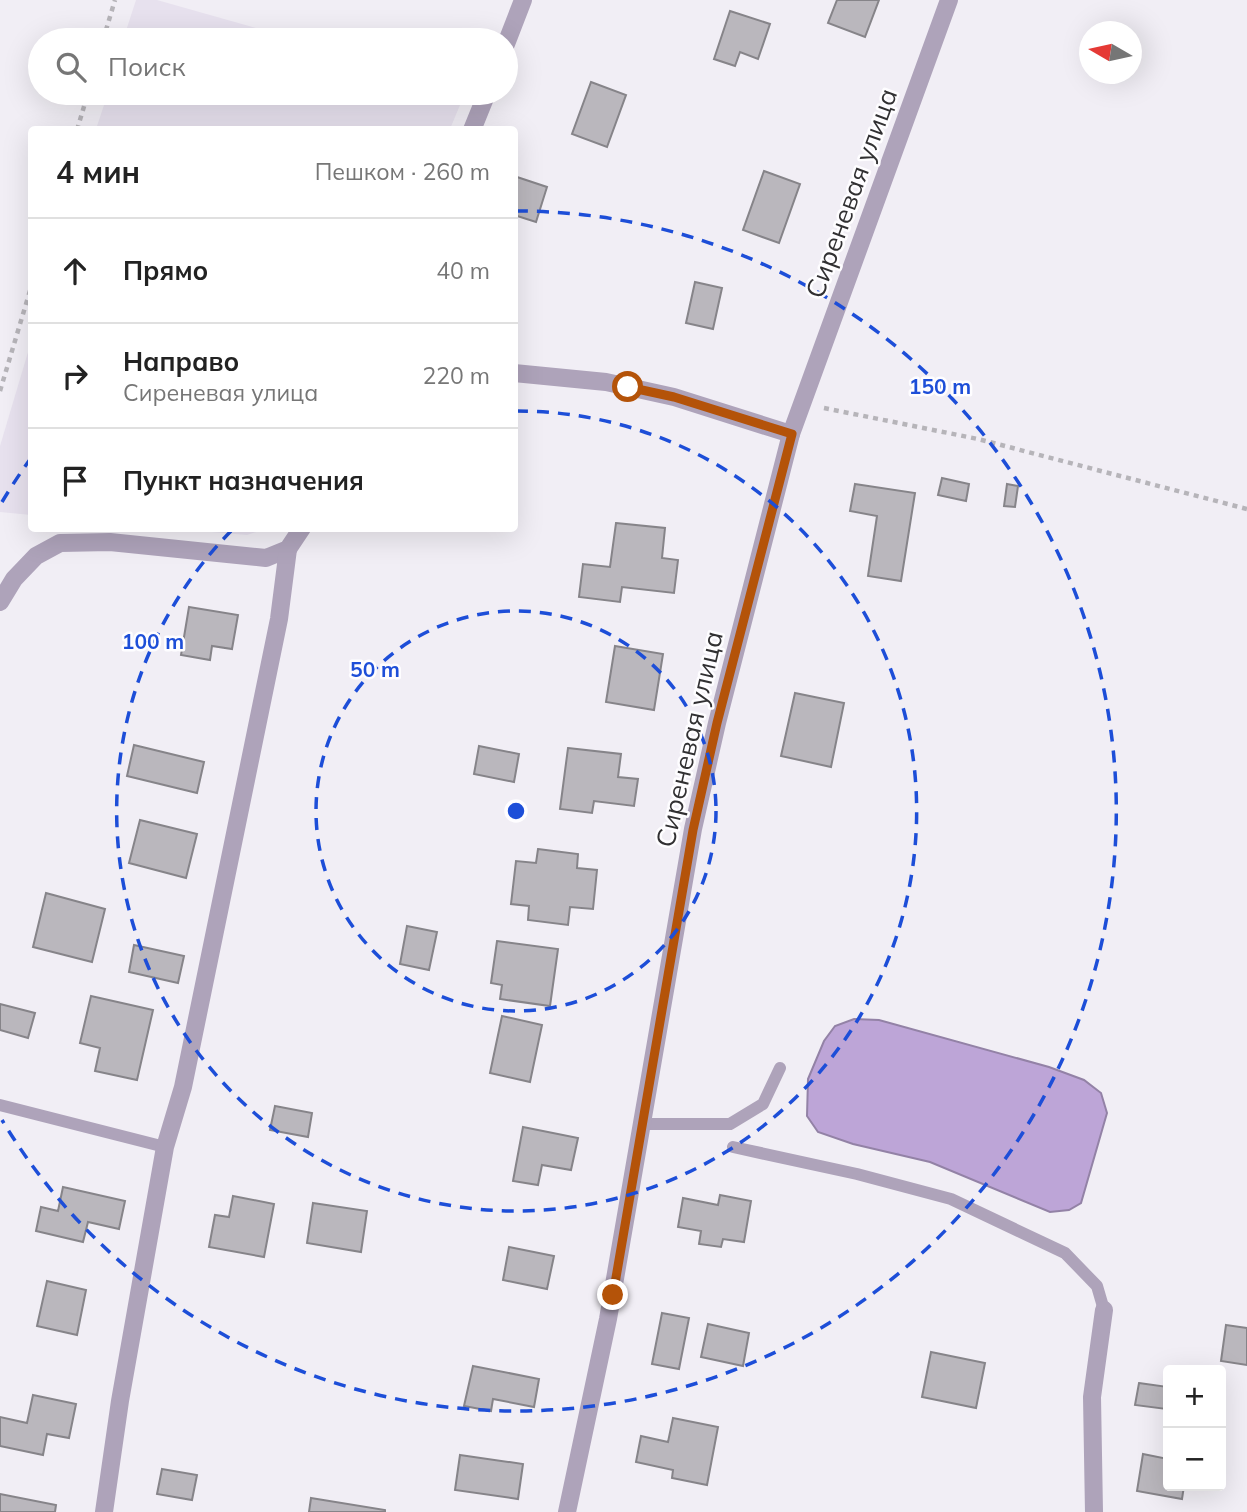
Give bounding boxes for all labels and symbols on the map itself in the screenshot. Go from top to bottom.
north arrow [1079,21,1142,84]
street label: Сиреневая улица [798,84,904,302]
route start [612,371,643,402]
text: 150 m [909,373,971,399]
text: 100 m [122,628,184,654]
street label: Сиреневая улица [648,628,730,850]
text: 50 m [350,656,400,682]
centre of rings [504,799,528,823]
route end [597,1279,628,1310]

